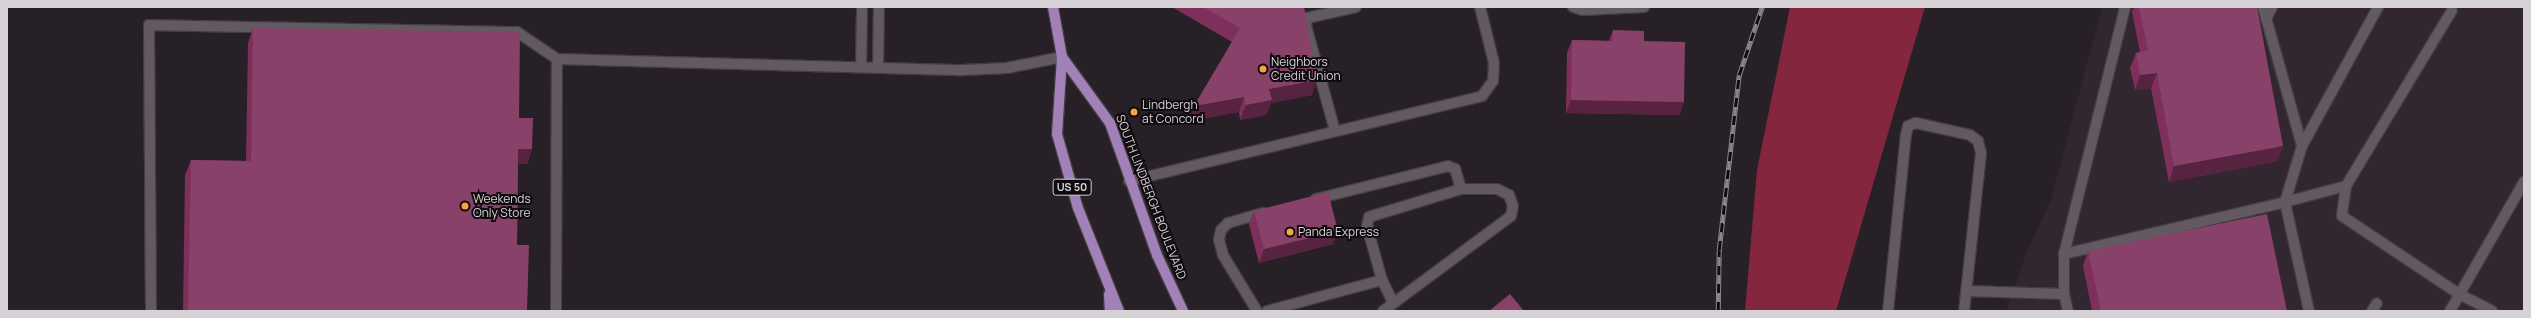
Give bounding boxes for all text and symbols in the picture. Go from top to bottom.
place label: Neighbors Credit Union [1271,55,1341,83]
marker: Neighbors Credit Union [1258,64,1268,74]
place label: Lindbergh at Concord [1142,98,1204,126]
marker: Lindbergh at Concord [1129,107,1139,117]
street label: SOUTH LINDBERGH BOULEVARD [1113,113,1189,281]
road number: US 50 [1052,178,1092,196]
place label: Weekends Only Store [473,192,531,220]
marker: Weekends Only Store [460,201,470,211]
place label: Panda Express [1298,225,1379,239]
marker: Panda Express [1285,227,1295,237]

